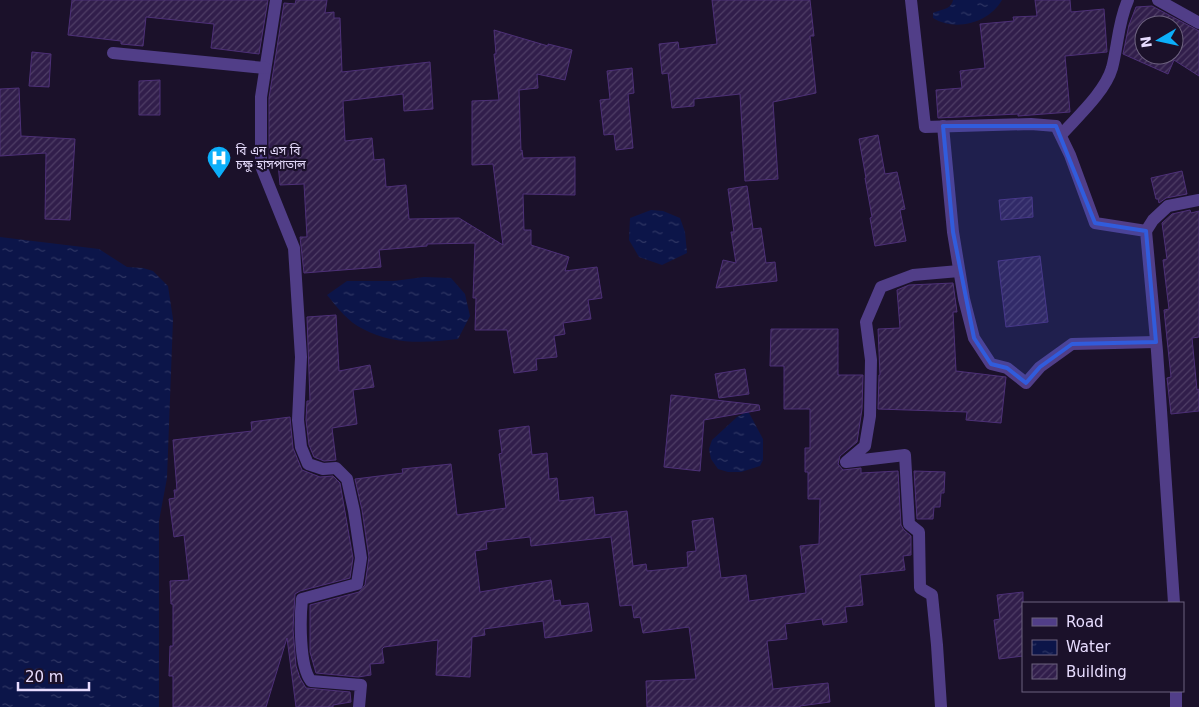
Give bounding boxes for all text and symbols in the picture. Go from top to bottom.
north arrow [1134,15,1184,65]
text: N [1137,35,1155,49]
place label: বি এন এস বি চক্ষু হাসপাতাল [235,143,306,173]
hospital icon: বি এন এস বি চক্ষু হাসপাতাল [206,145,232,179]
legend [1022,602,1184,692]
text: Road [1066,613,1104,631]
text: Water [1066,638,1111,656]
scale bar [18,660,89,692]
text: Building [1066,663,1127,681]
text: 20 m [25,668,63,686]

